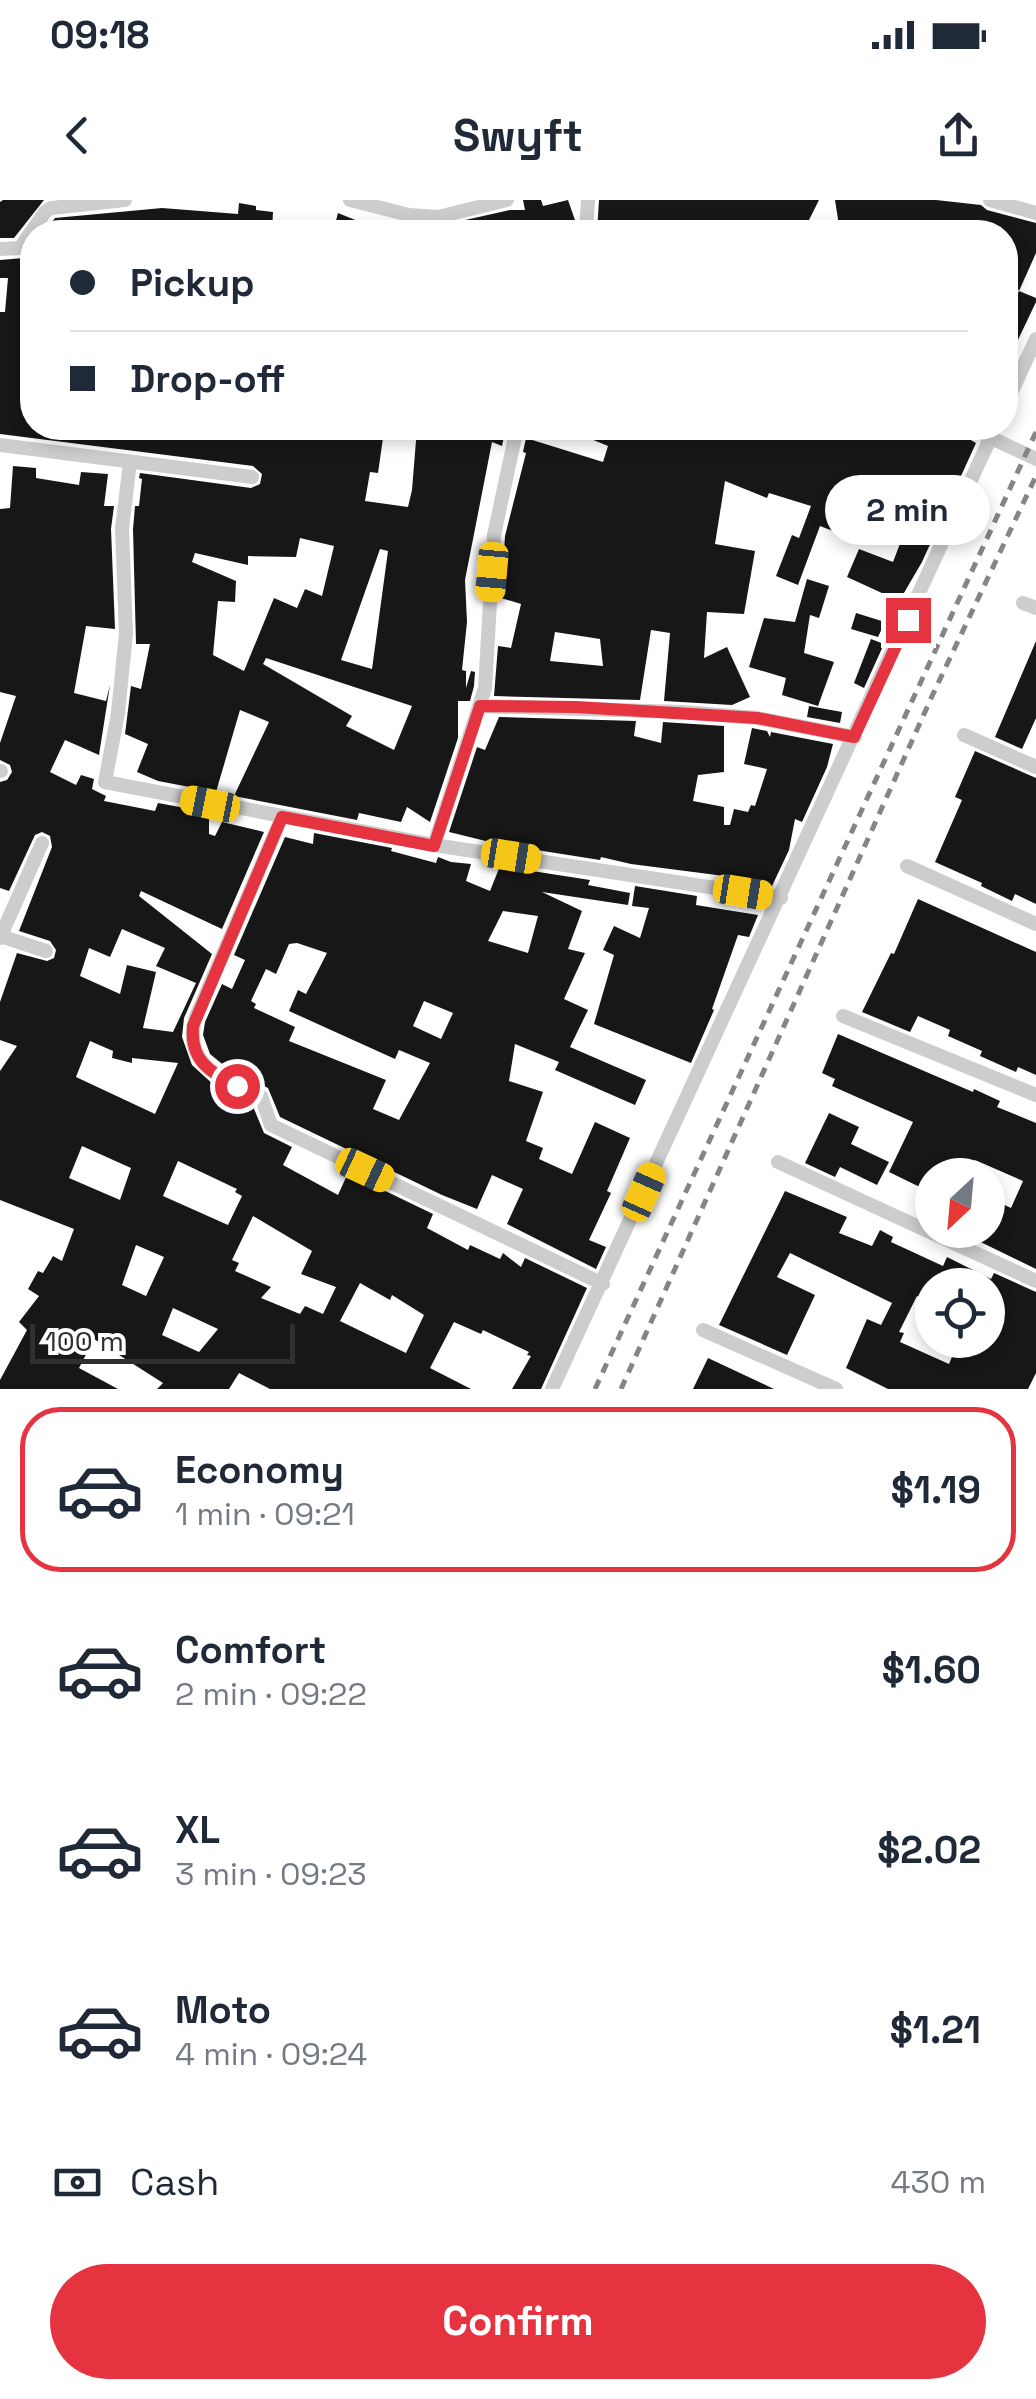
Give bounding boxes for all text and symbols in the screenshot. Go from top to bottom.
text: 09:18 [50,11,149,59]
text: Swyft [453,107,583,164]
icon: back [50,108,105,163]
icon: share [931,108,986,163]
text: Pickup [130,259,254,307]
text: Drop-off [130,355,285,403]
callout: 2 min [826,475,990,545]
text: 2 min [866,490,949,530]
car [474,541,510,603]
route end [886,598,931,643]
car [178,784,242,824]
car [479,836,543,876]
car [711,872,775,912]
route start [215,1064,260,1109]
car [331,1144,399,1196]
car [618,1158,670,1226]
north arrow [915,1158,1005,1248]
map controls [915,1158,1005,1358]
button: locate [915,1268,1005,1358]
scale bar [30,1319,295,1364]
text: 100 m [45,1323,124,1359]
icon: car [55,1445,145,1535]
text: Economy [175,1446,344,1494]
text: $1.19 [891,1466,981,1514]
text: 1 min · 09:21 [175,1494,355,1534]
icon: car [55,1625,145,1715]
text: Comfort [175,1626,326,1674]
text: $1.60 [882,1646,981,1694]
text: 2 min · 09:22 [175,1674,367,1714]
icon: car [55,1805,145,1895]
text: XL [175,1806,220,1854]
text: $2.02 [877,1826,981,1874]
text: 3 min · 09:23 [175,1854,367,1894]
icon: car [55,1985,145,2075]
text: Moto [175,1986,271,2034]
text: $1.21 [890,2006,981,2054]
text: 4 min · 09:24 [175,2034,367,2074]
icon: cash [50,2155,105,2210]
text: Cash [130,2158,219,2206]
text: 430 m [890,2162,986,2202]
button: Confirm [50,2264,986,2379]

